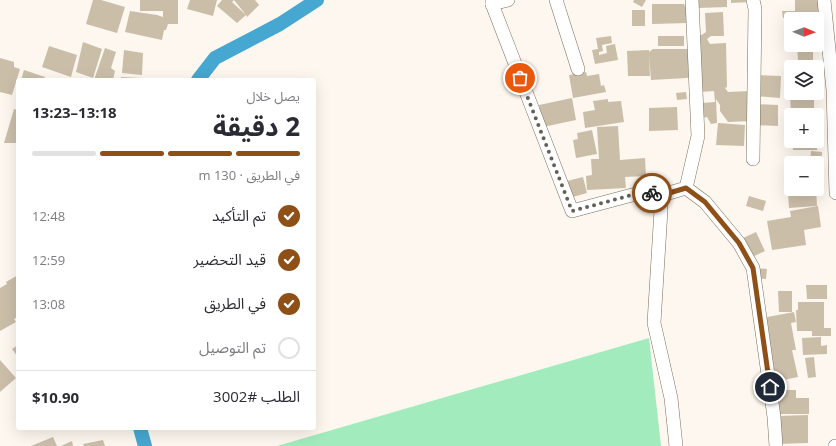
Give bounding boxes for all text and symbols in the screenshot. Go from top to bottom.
north arrow [784,12,824,52]
map controls [784,12,824,196]
button: layers [784,60,824,100]
pin [503,61,537,95]
icon: bag [509,67,531,89]
text: يصل خلال [246,87,300,105]
text: 13:18–13:23 [32,102,117,122]
text: 2 دقيقة [213,108,300,144]
button: + [784,108,824,148]
button: − [784,156,824,196]
text: في الطريق · 130 m [198,166,300,184]
courier [632,173,672,213]
icon: bike [641,182,663,204]
text: تم التأكيد [212,205,266,225]
icon: check [278,205,300,227]
text: 12:48 [32,207,65,225]
text: قيد التحضير [193,249,266,269]
icon: check [278,249,300,271]
text: 12:59 [32,251,65,269]
text: في الطريق [204,293,266,313]
icon: check [278,293,300,315]
text: 13:08 [32,295,65,313]
text: تم التوصيل [199,337,266,357]
pin [753,370,787,404]
icon: home [759,376,781,398]
text: الطلب #3002 [213,386,300,406]
text: $10.90 [32,387,79,407]

